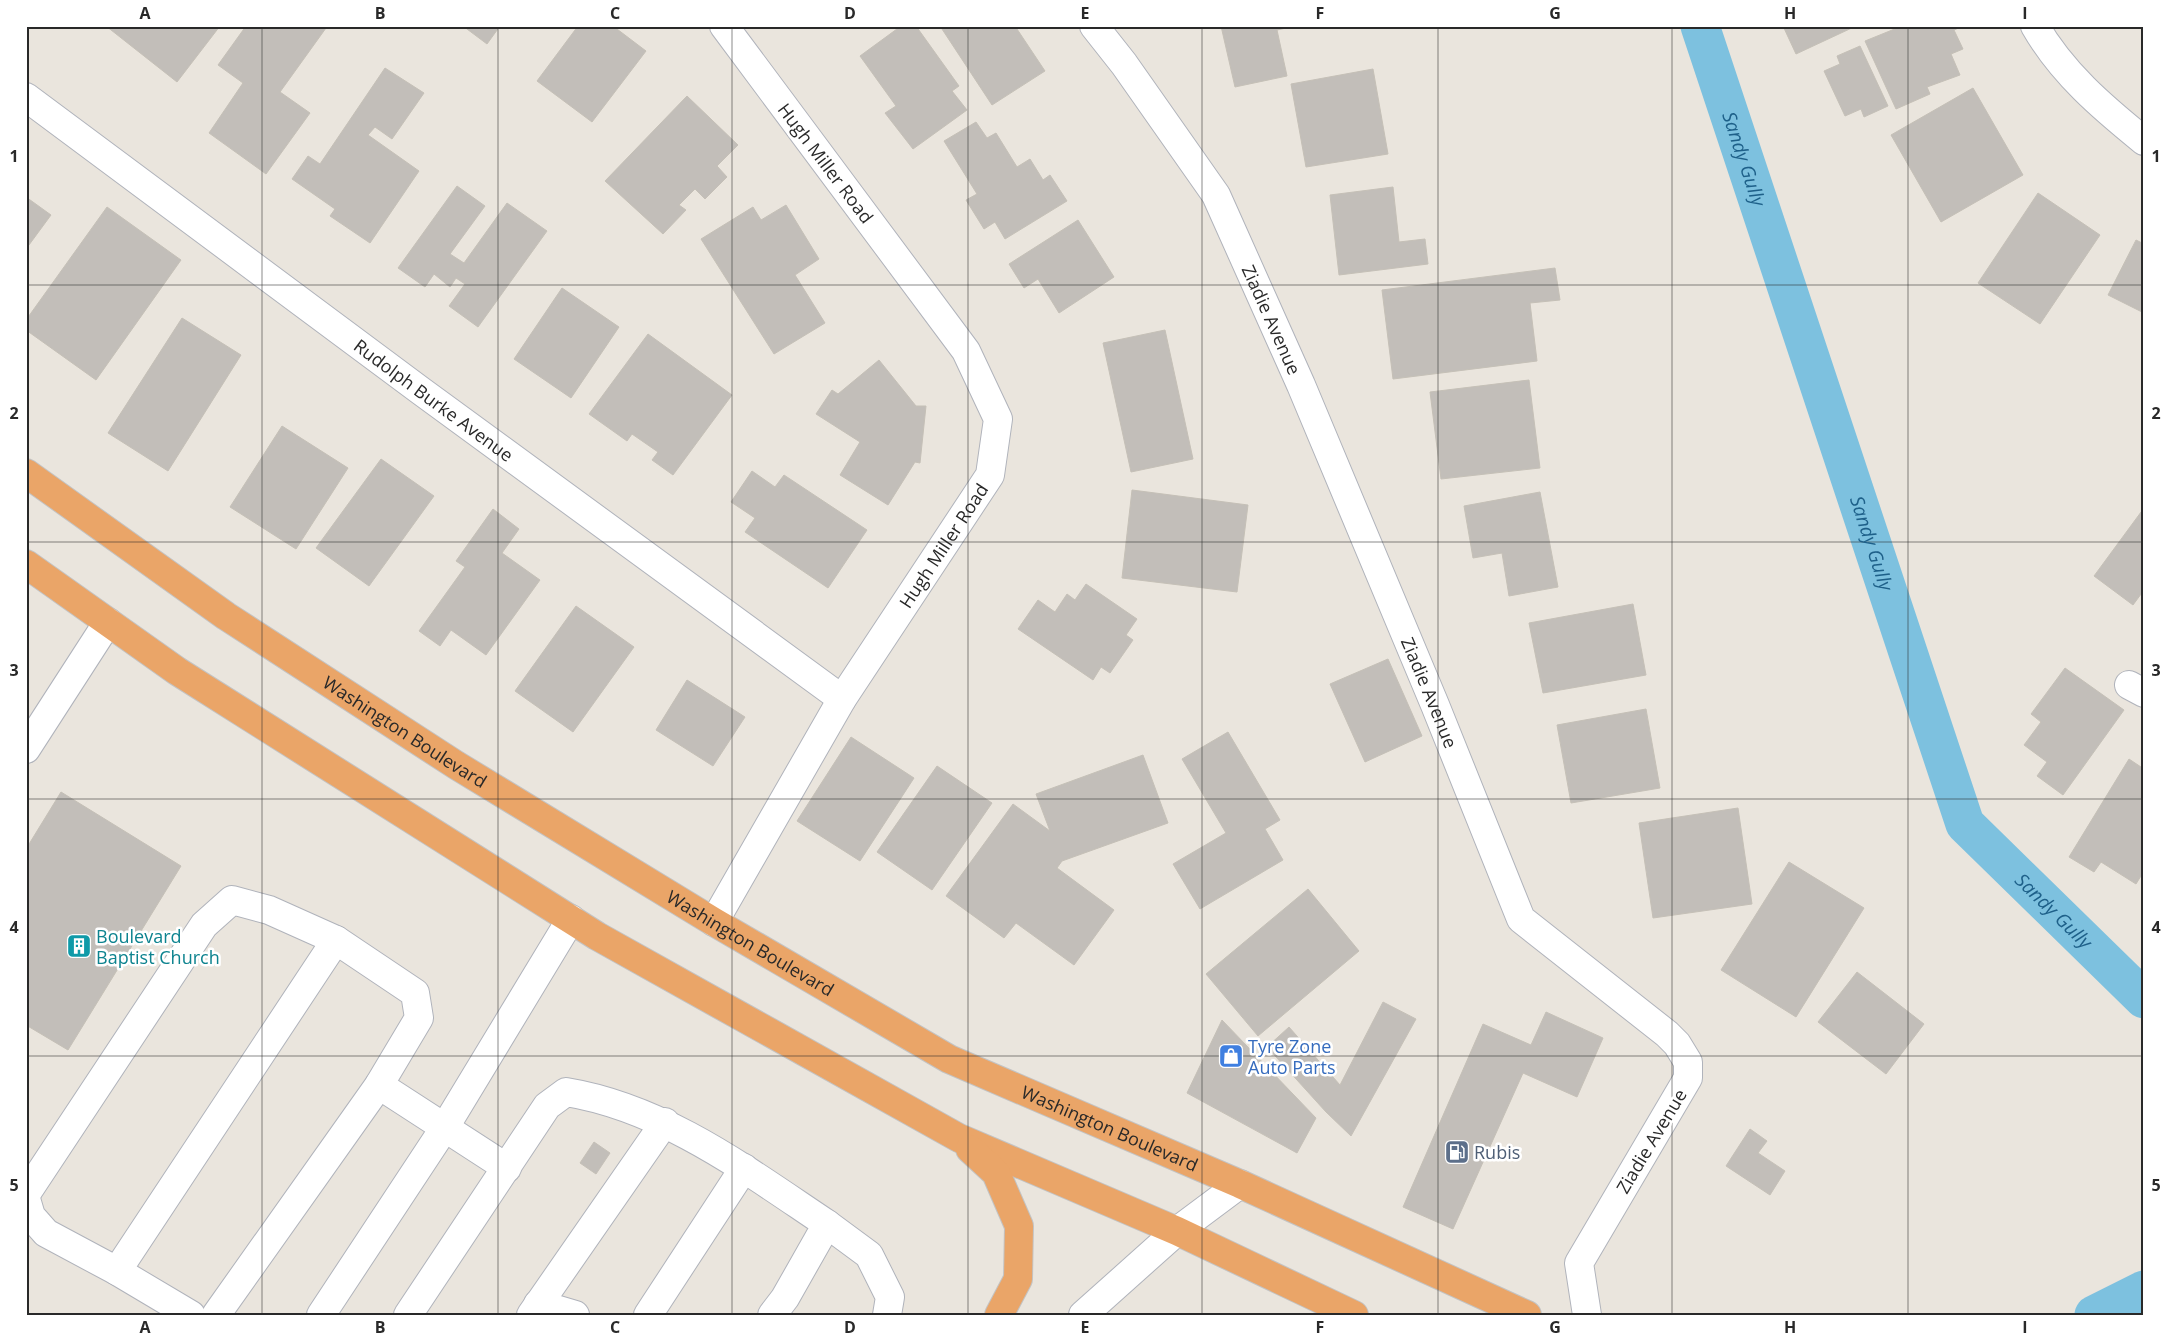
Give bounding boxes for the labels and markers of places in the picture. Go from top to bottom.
place label: Boulevard Baptist Church [96,924,220,969]
building icon: Boulevard Baptist Church [66,933,92,959]
place label: Tyre Zone Auto Parts [1248,1034,1336,1079]
shop icon: Tyre Zone Auto Parts [1218,1043,1244,1069]
fuel station icon: Rubis [1444,1139,1470,1165]
place label: Rubis [1474,1140,1520,1164]

